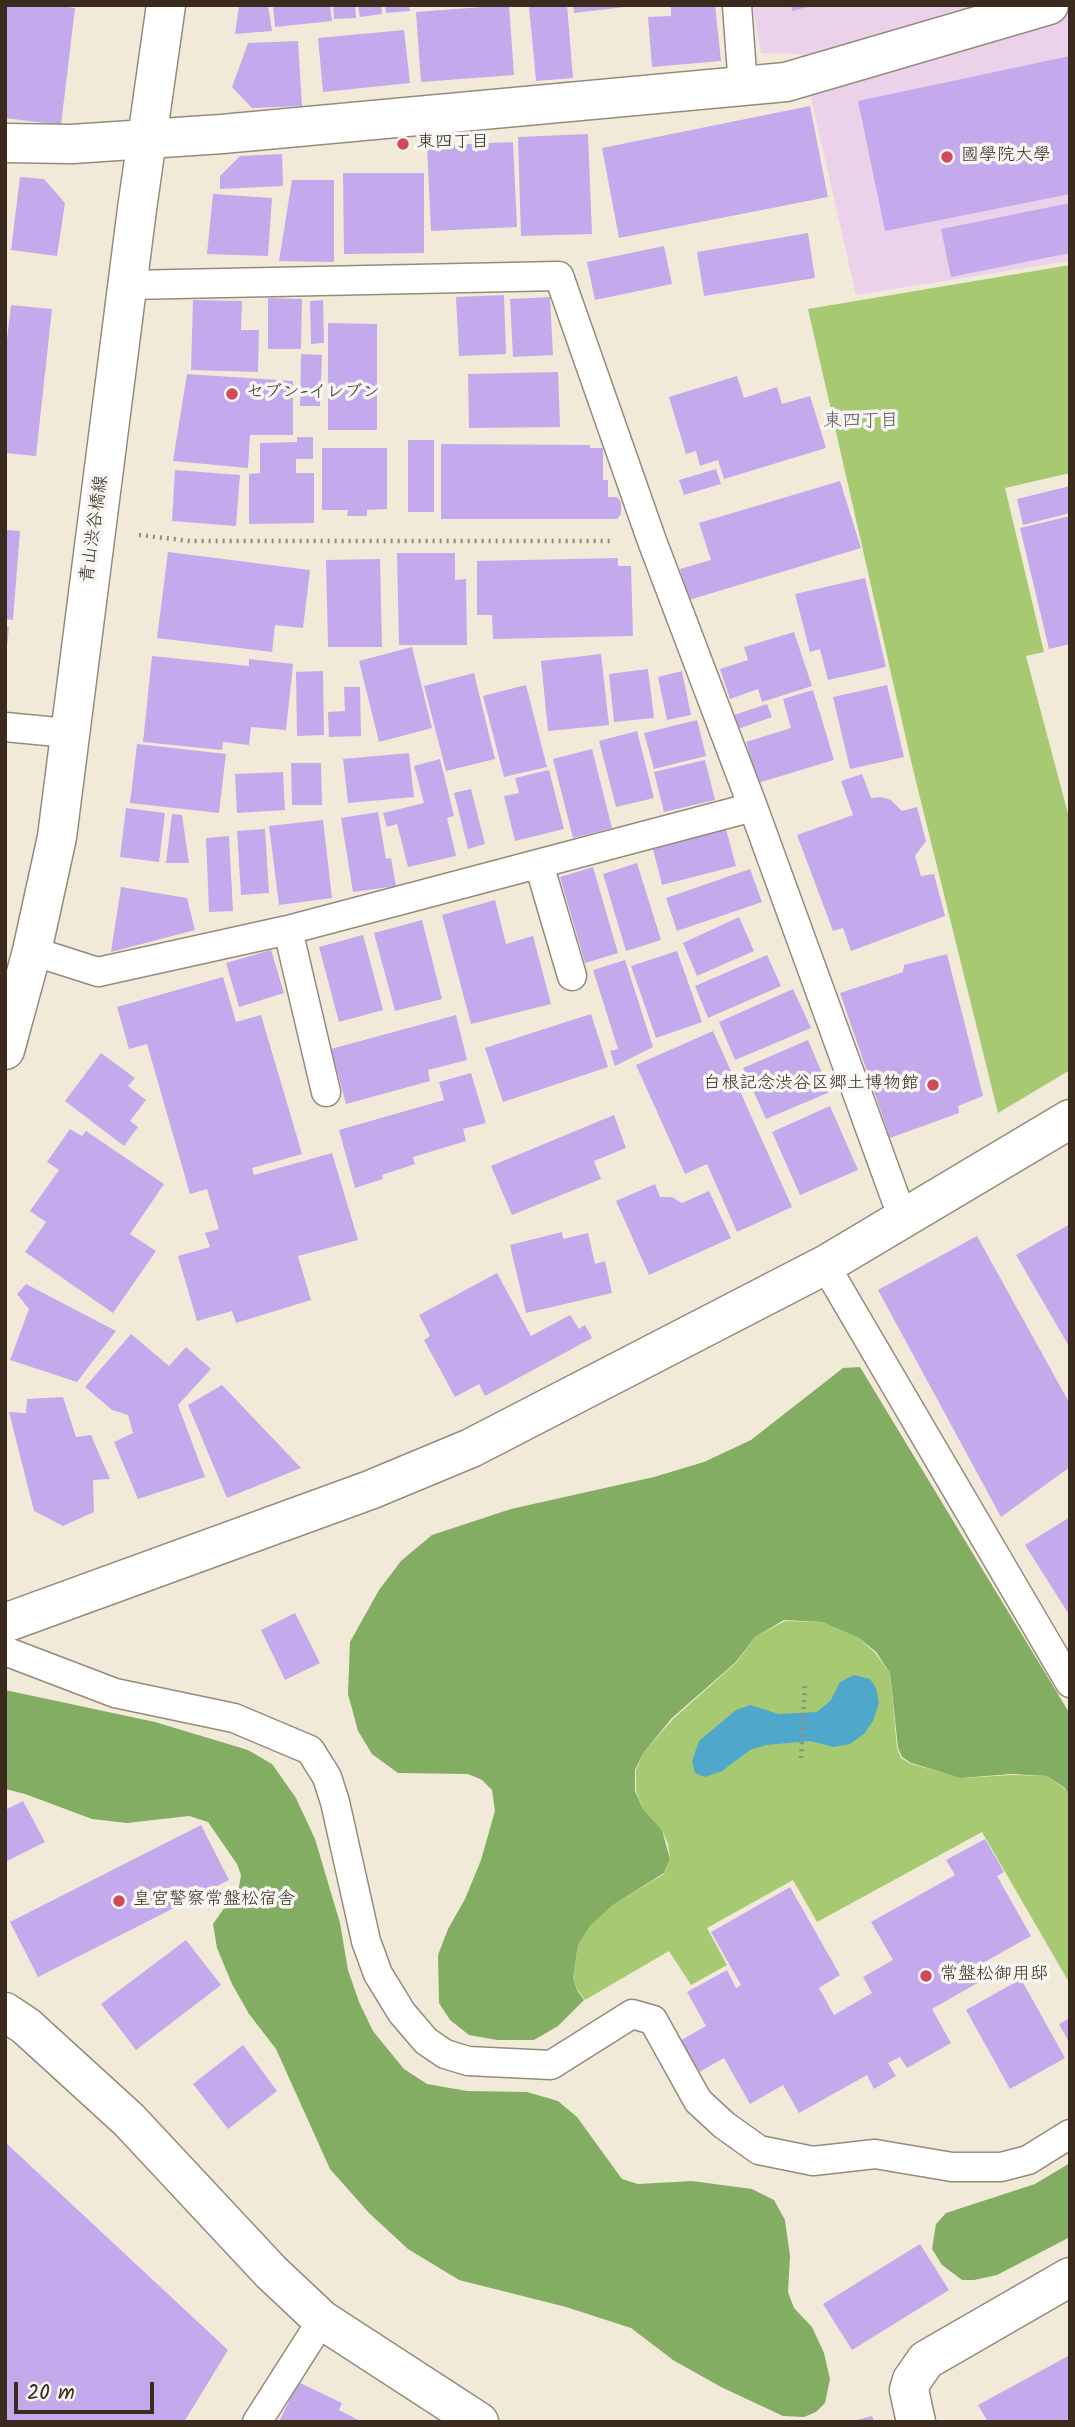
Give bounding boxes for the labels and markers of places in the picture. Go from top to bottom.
place label: 東四丁目 [417,133,489,155]
marker: 東四丁目 [395,136,411,152]
place label: 國學院大學 [961,146,1051,168]
marker: 國學院大學 [939,149,955,165]
place label: セブン-イレブン [246,383,380,405]
marker: セブン-イレブン [224,386,240,402]
place label: 白根記念渋谷区郷土博物館 [703,1074,919,1096]
marker: 白根記念渋谷区郷土博物館 [925,1077,941,1093]
place label: 皇宮警察常盤松宿舎 [133,1890,295,1912]
marker: 皇宮警察常盤松宿舎 [111,1893,127,1909]
place label: 常盤松御用邸 [940,1965,1048,1987]
marker: 常盤松御用邸 [918,1968,934,1984]

